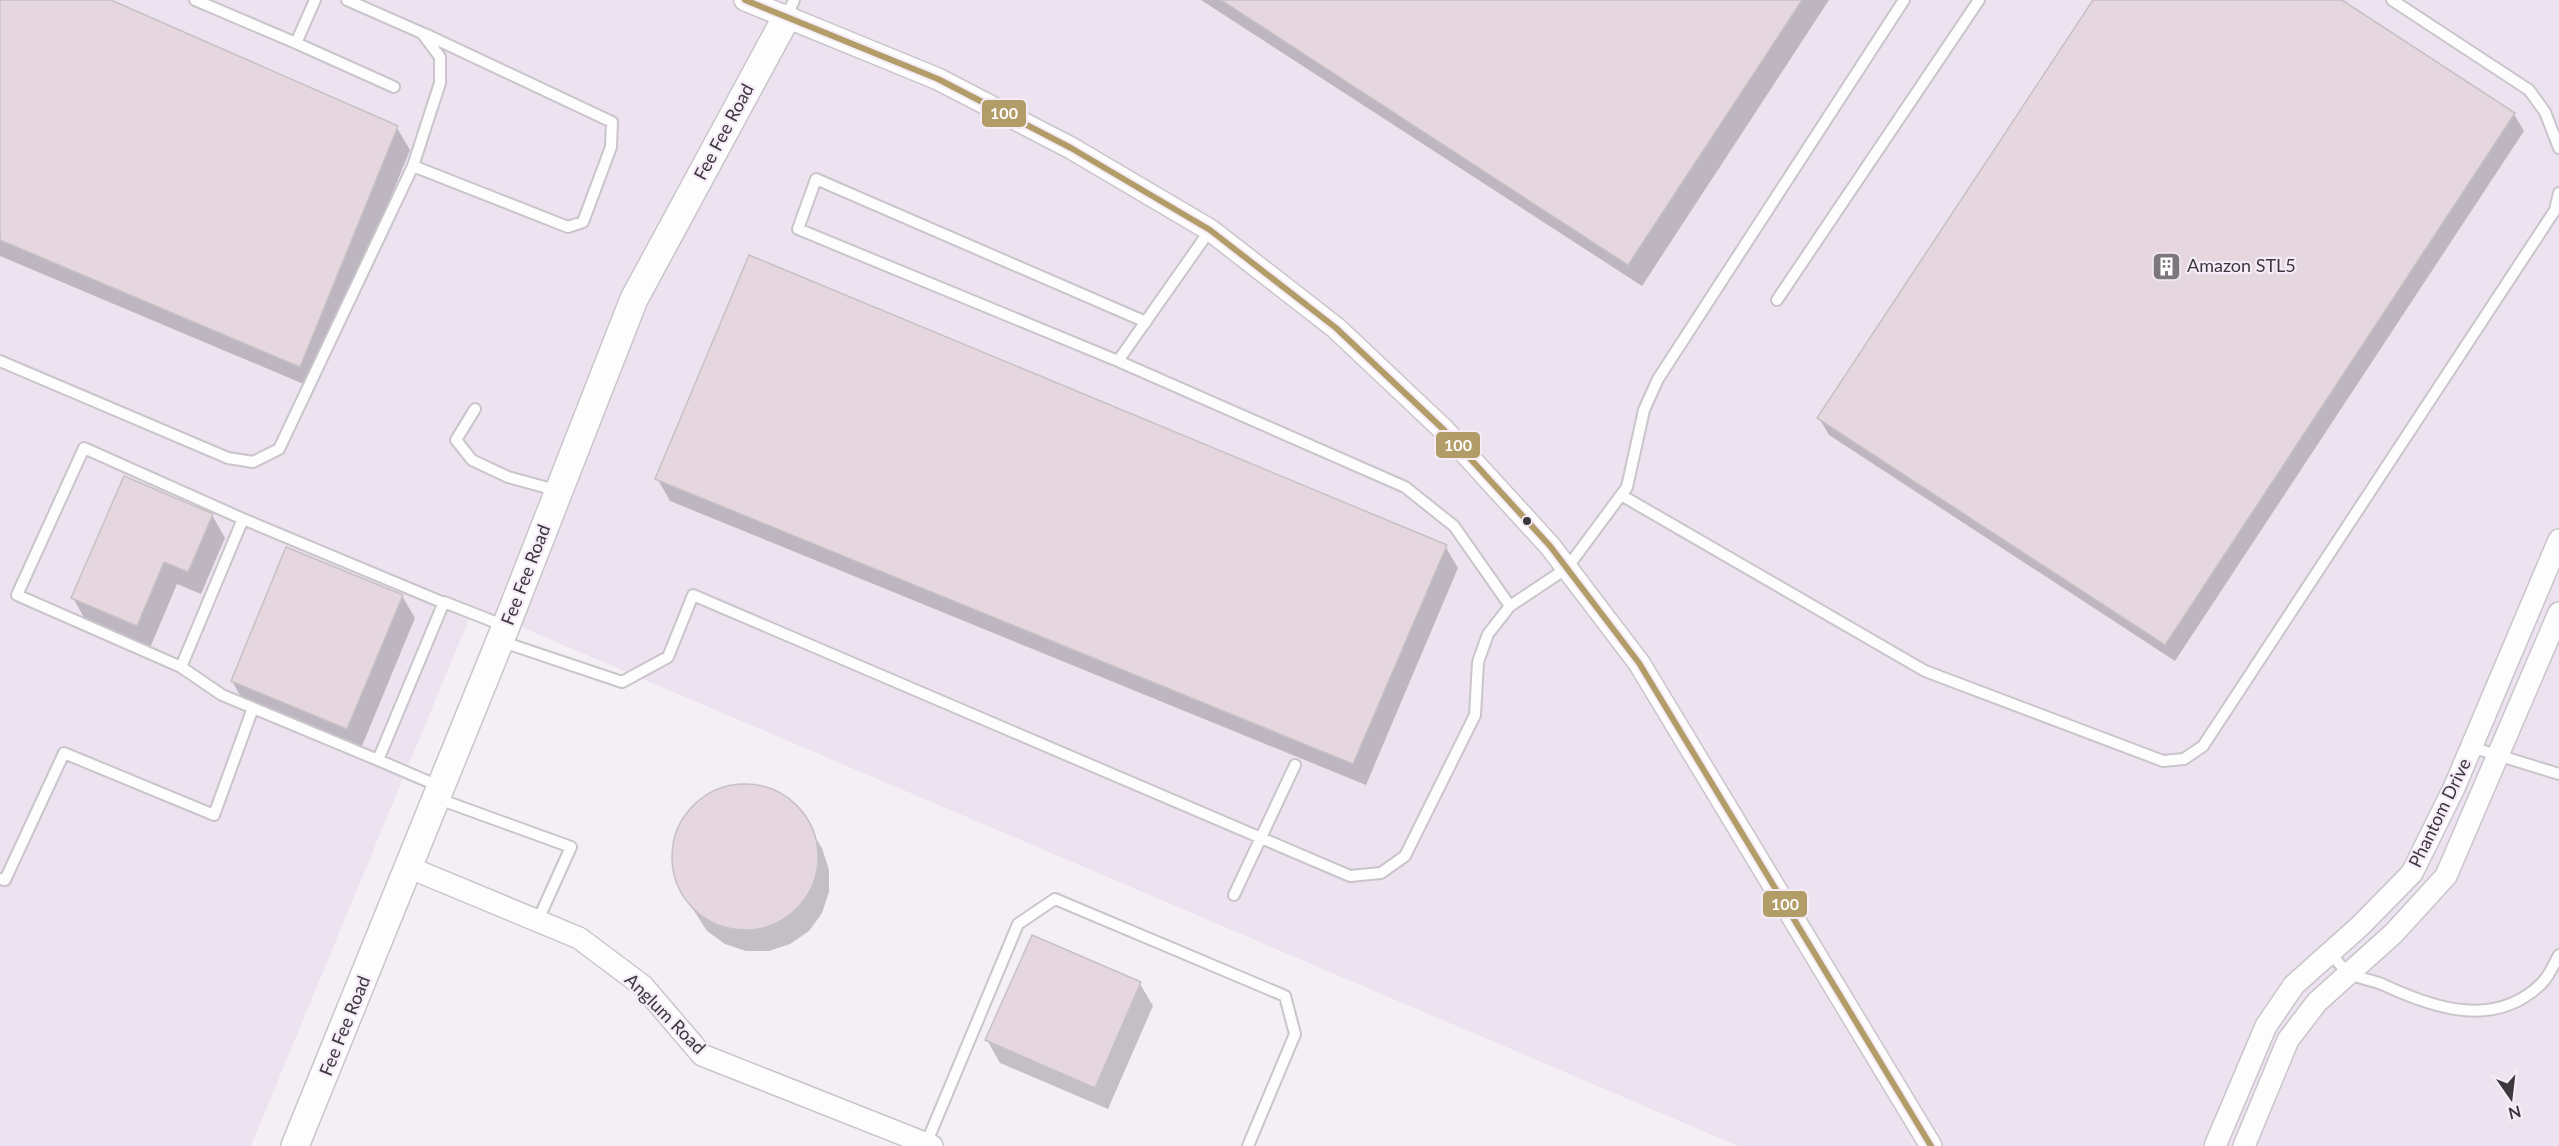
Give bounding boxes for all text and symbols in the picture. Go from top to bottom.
street label: Fee Fee Road [689,80,758,183]
line badge: 100 [981,99,1027,128]
text: 100 [990,103,1018,122]
building icon: Amazon STL5 [2150,250,2182,282]
place label: Amazon STL5 [2187,254,2296,276]
line badge: 100 [1435,431,1481,459]
text: 100 [1444,435,1472,454]
unlabelled marker [1521,515,1533,527]
street label: Fee Fee Road [496,521,554,628]
street label: Phantom Drive [2403,754,2475,871]
line badge: 100 [1762,890,1808,918]
text: 100 [1771,894,1799,913]
street label: Anglum Road [621,968,711,1058]
street label: Fee Fee Road [314,972,374,1079]
north arrow [2481,1068,2541,1128]
text: N [2506,1102,2523,1124]

